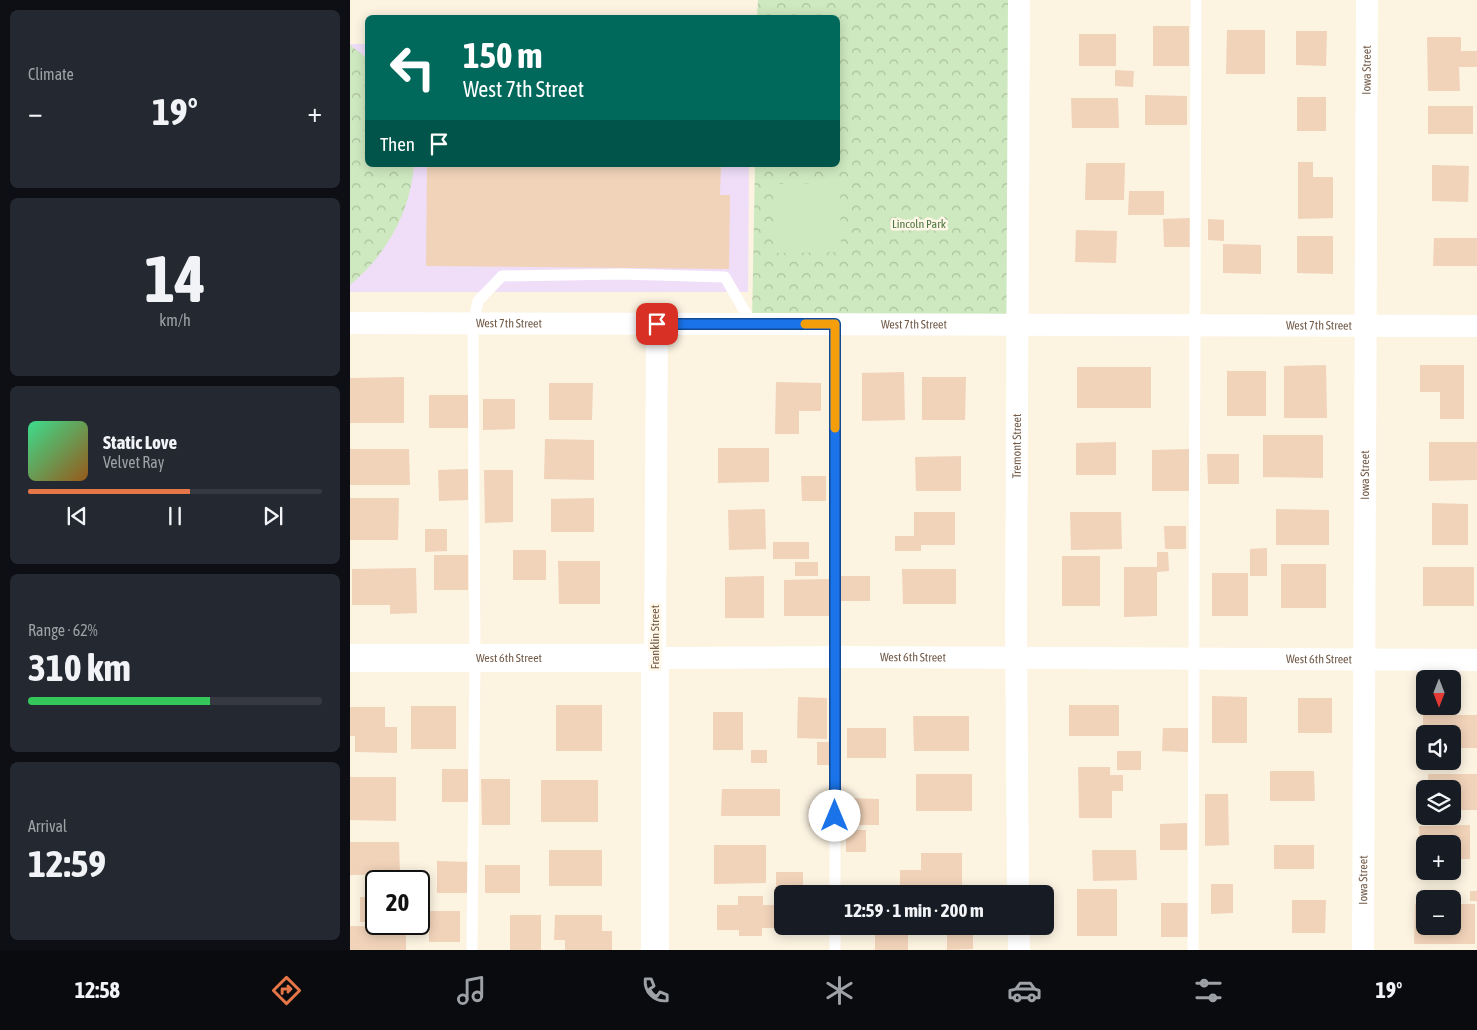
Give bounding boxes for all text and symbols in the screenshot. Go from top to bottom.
icon: left [380,35,445,100]
text: 150 m [463,35,542,75]
street label: Iowa Street [1360,45,1374,95]
text: Climate [28,65,74,83]
text: West 7th Street [463,76,584,102]
text: 19° [152,90,198,133]
text: − [28,96,43,128]
text: + [307,96,322,128]
icon: arrive [425,130,453,158]
text: Then [380,133,415,155]
park label: Lincoln Park [892,217,947,231]
text: 14 [144,241,206,316]
pin [636,303,678,345]
icon: arrive [643,310,671,338]
text: km/h [159,311,191,329]
street label: West 7th Street [476,316,543,331]
street label: West 7th Street [881,317,948,332]
street label: West 7th Street [1286,318,1353,333]
street label: Tremont Street [1010,413,1024,479]
text: Static Love [103,431,177,453]
street label: Iowa Street [1358,450,1372,500]
text: Velvet Ray [103,453,164,471]
icon: previous [63,502,91,530]
icon: pause [161,502,189,530]
icon: next [259,502,287,530]
street label: Franklin Street [648,604,662,669]
text: Range · 62% [28,621,98,639]
text: 310 km [28,646,131,689]
street label: West 6th Street [880,650,947,665]
street label: West 6th Street [476,651,543,665]
street label: West 6th Street [1286,652,1353,666]
north arrow [1416,670,1461,715]
map controls [1416,670,1461,935]
button: sound [1416,725,1461,770]
button: layers [1416,780,1461,825]
position arrow [808,789,860,841]
text: Arrival [28,817,67,835]
button: + [1416,835,1461,880]
text: 12:59 [28,842,106,885]
street label: Iowa Street [1356,855,1370,905]
speed limit sign: 20 [365,870,430,935]
button: − [1416,890,1461,935]
text: 12:59 · 1 min · 200 m [844,899,984,921]
icon: directions [269,973,304,1008]
icon: music [454,973,489,1008]
icon: phone [638,973,673,1008]
icon: climate [822,973,857,1008]
icon: car [1007,973,1042,1008]
icon: filters [1191,973,1226,1008]
text: 12:58 [75,977,120,1003]
text: 19° [1375,977,1402,1003]

